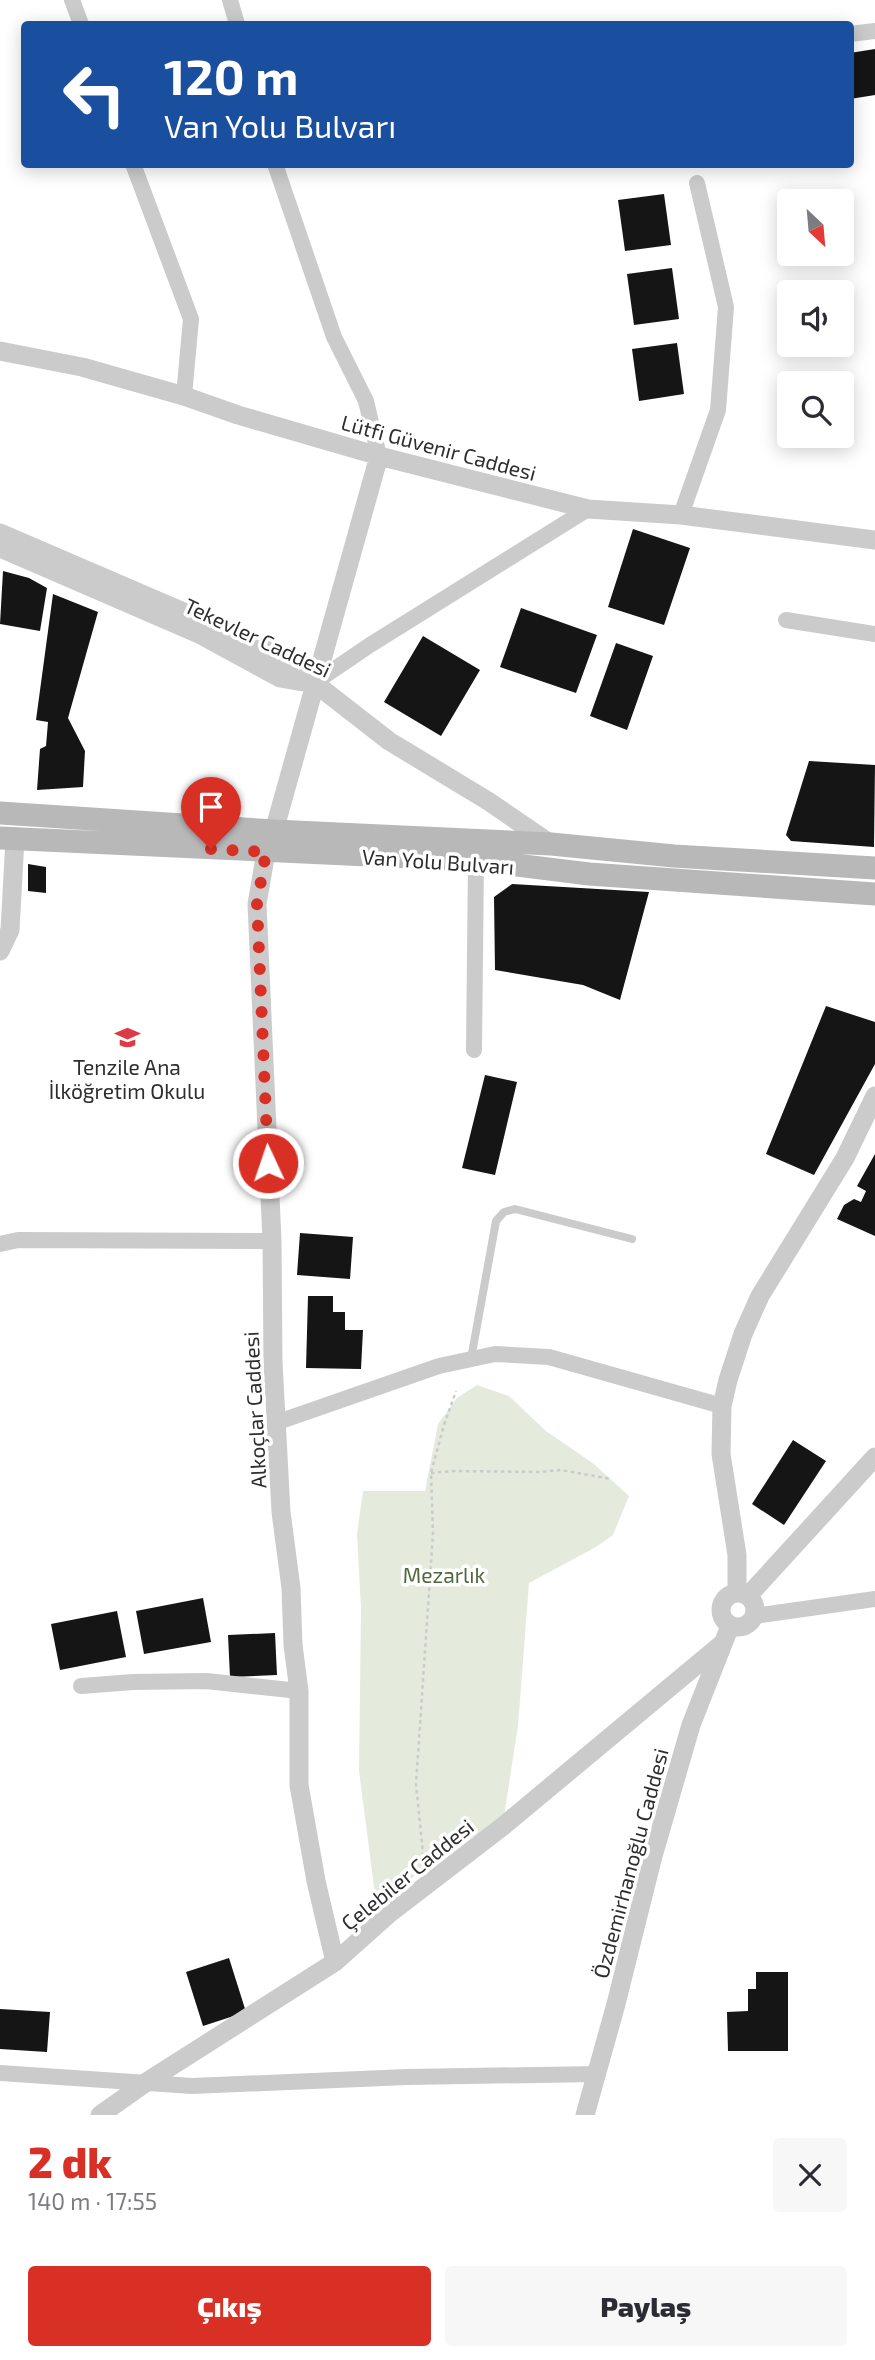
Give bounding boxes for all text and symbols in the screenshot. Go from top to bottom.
text: 120 m [164,46,298,105]
icon: left [49,49,140,140]
text: Van Yolu Bulvarı [164,106,396,144]
north arrow [777,189,854,266]
map controls [777,189,854,448]
button: sound [777,280,854,357]
button: search [777,371,854,448]
street label: Lütfi Güvenir Caddesi [339,409,539,485]
street label: Tekevler Caddesi [181,592,335,682]
pin [181,777,241,849]
icon: arrive [192,788,230,826]
street label: Van Yolu Bulvarı [361,843,515,879]
school or university icon: Tenzile Ana İlköğretim Okulu [113,1023,141,1051]
place label: Tenzile Ana İlköğretim Okulu [49,1054,205,1103]
position arrow [231,1126,305,1200]
street label: Alkoçlar Caddesi [237,1331,273,1489]
park label: Mezarlık [403,1562,486,1587]
street label: Özdemirhanoğlu Caddesi [587,1745,673,1981]
street label: Çelebiler Caddesi [336,1813,479,1937]
text: 2 dk [28,2136,112,2186]
button: close [773,2138,847,2212]
text: 140 m · 17:55 [28,2187,157,2215]
button: Çıkış [28,2266,431,2346]
button: Paylaş [445,2266,847,2346]

